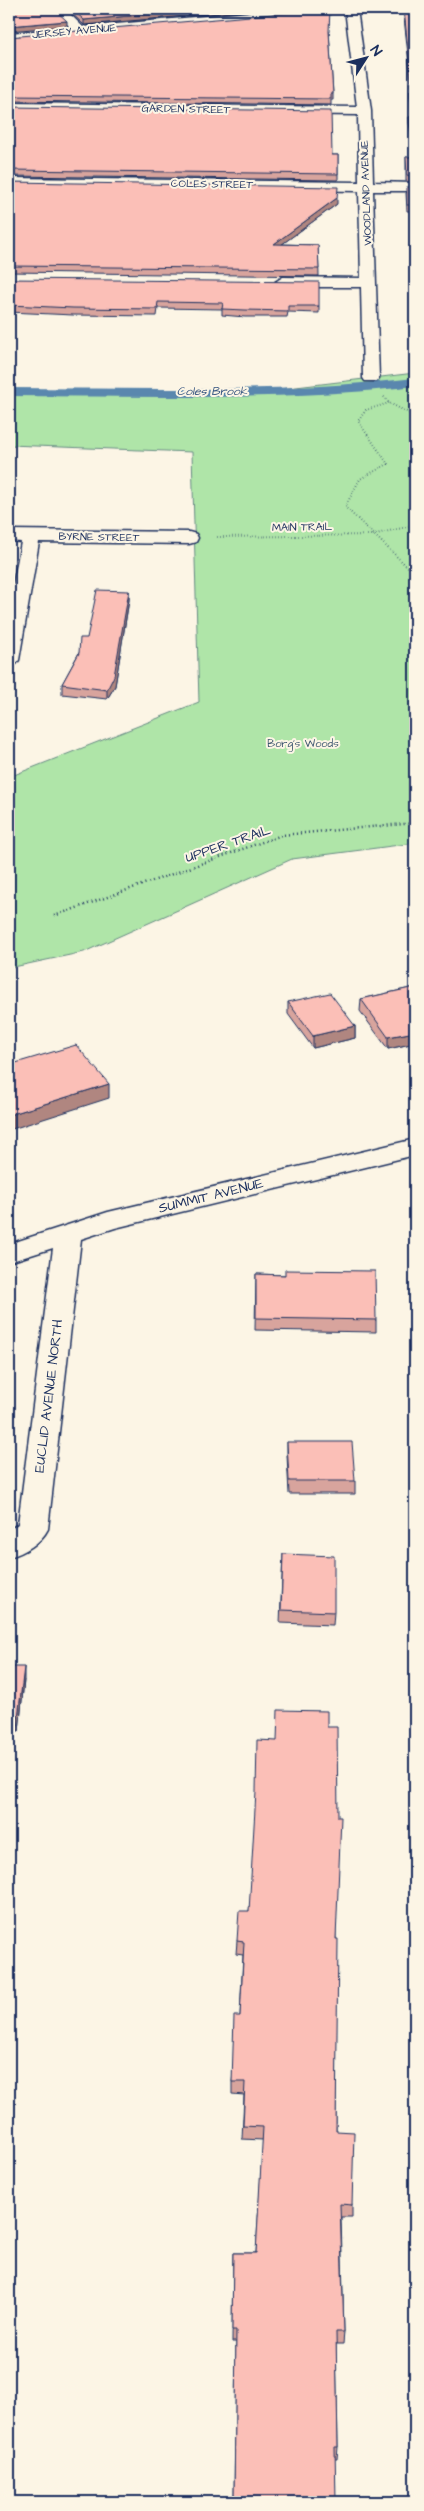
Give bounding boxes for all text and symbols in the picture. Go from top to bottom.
street label: JERSEY AVENUE [31,20,117,42]
north arrow [342,32,392,82]
text: N [365,42,387,61]
street label: GARDEN STREET [141,101,231,117]
street label: WOODLAND AVENUE [357,140,375,246]
street label: COLES STREET [171,176,253,192]
water label: Coles Brook [177,383,248,400]
street label: MAIN TRAIL [272,519,333,535]
street label: BYRNE STREET [58,529,140,545]
park label: Borg's Woods [267,736,339,752]
street label: UPPER TRAIL [183,820,274,868]
street label: SUMMIT AVENUE [156,1173,266,1219]
street label: EUCLID AVENUE NORTH [30,1318,68,1474]

